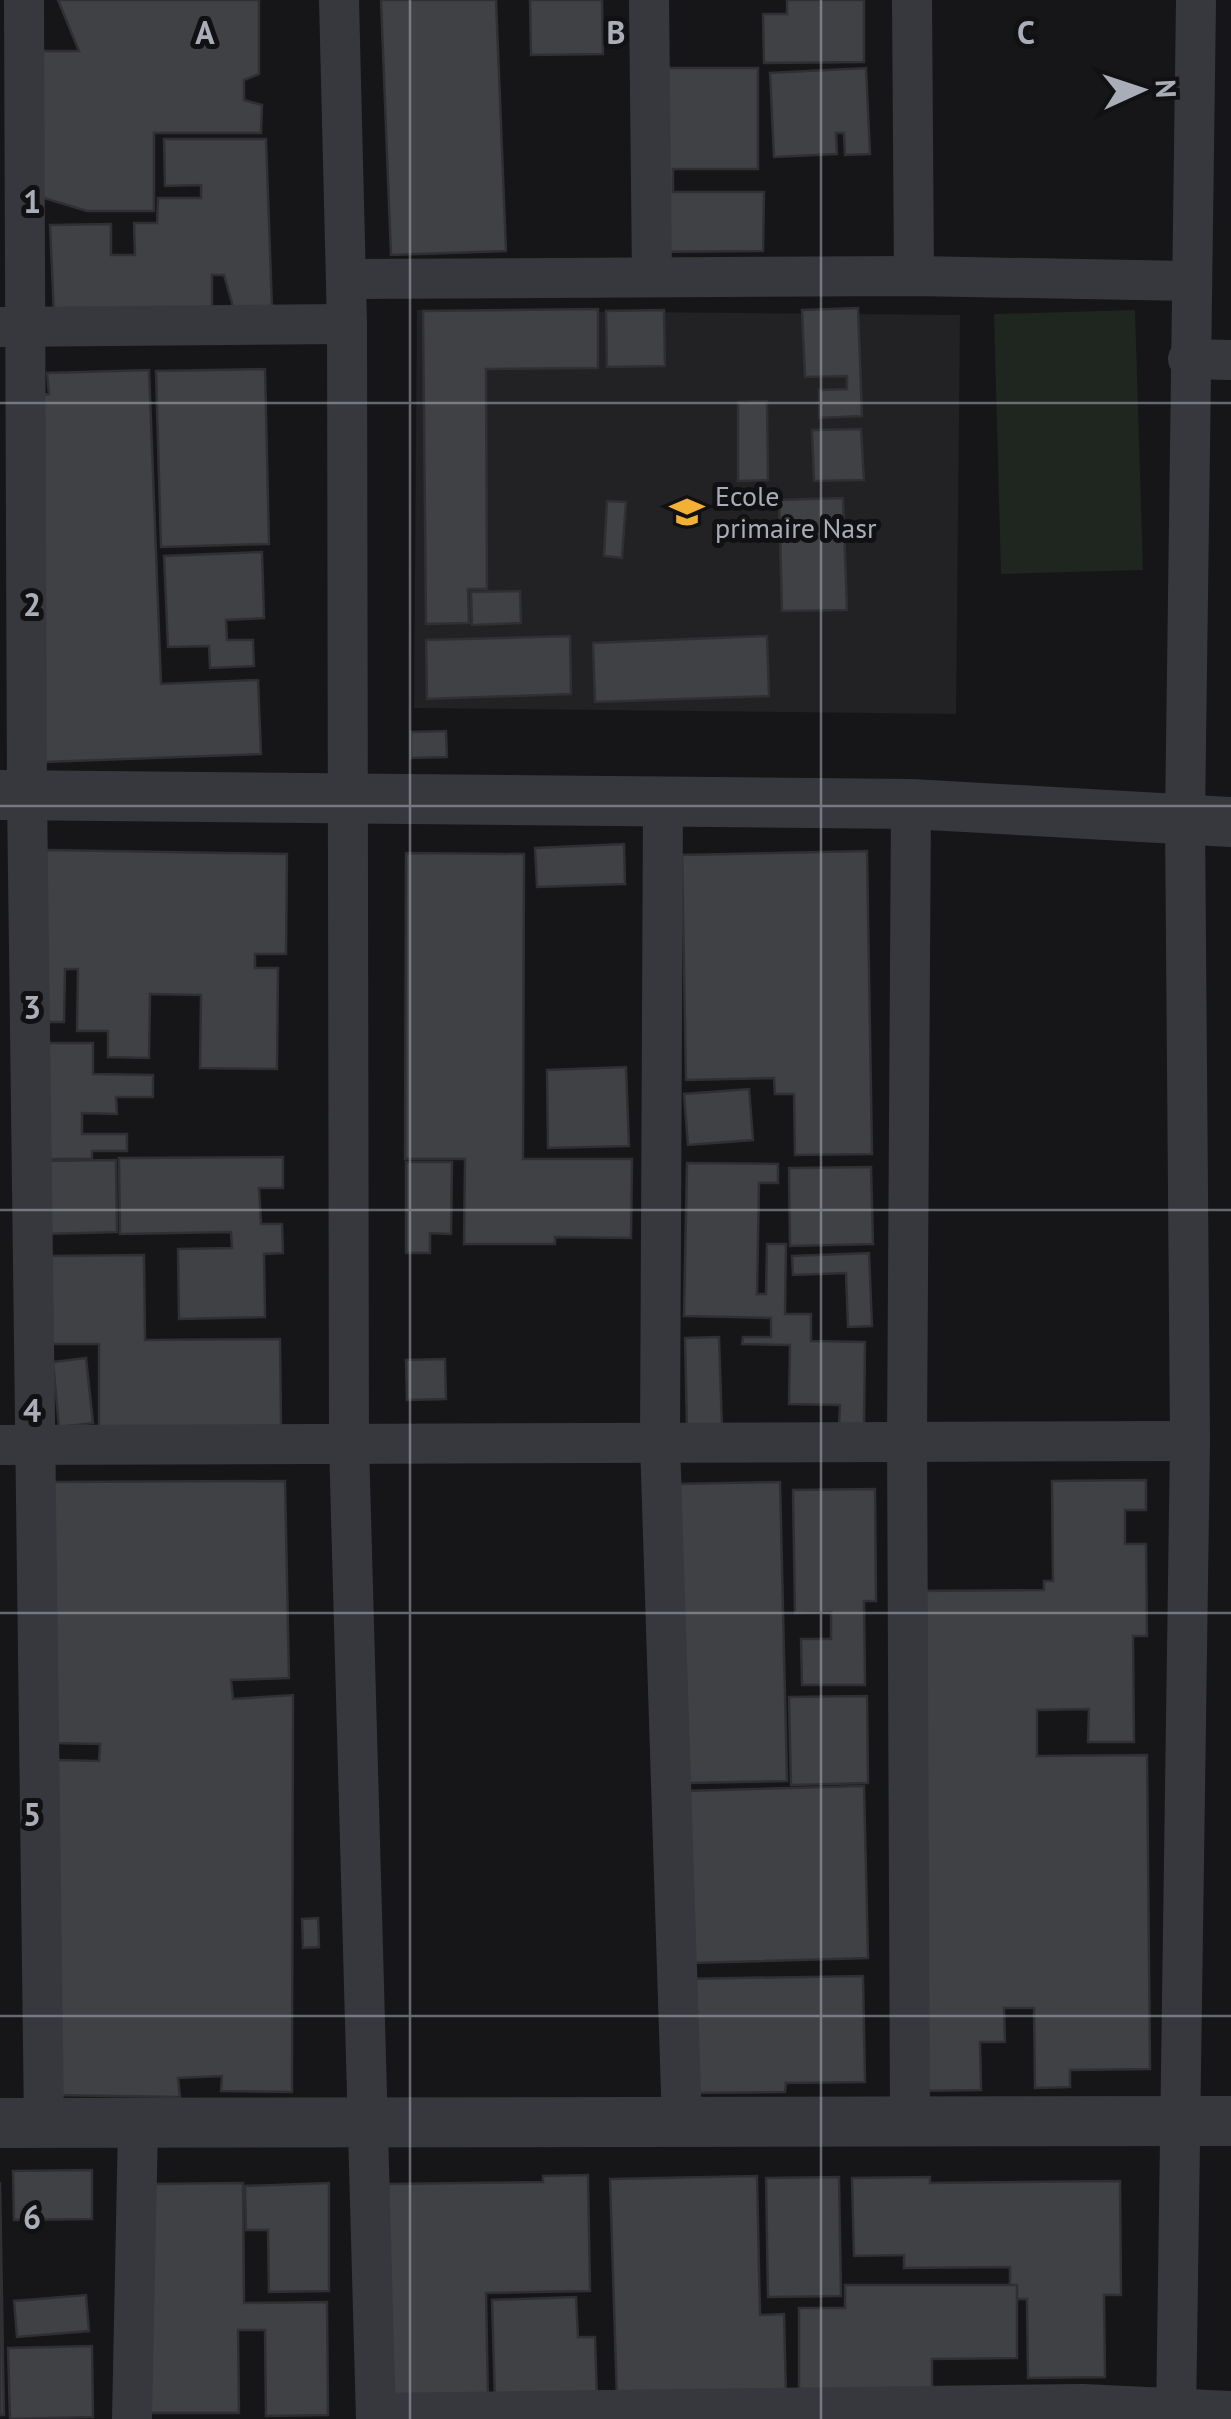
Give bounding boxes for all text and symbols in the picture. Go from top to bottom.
text: A [195,11,215,53]
text: B [607,11,625,53]
text: C [1017,11,1035,53]
north arrow [1091,40,1191,140]
text: N [1148,79,1185,99]
text: 1 [23,180,41,222]
place label: Ecole primaire Nasr [715,477,877,546]
school or university icon: Ecole primaire Nasr [668,493,706,531]
text: 2 [23,583,41,625]
text: 3 [23,986,41,1028]
text: 4 [23,1389,41,1431]
text: 5 [23,1793,41,1835]
text: 6 [23,2196,41,2238]

